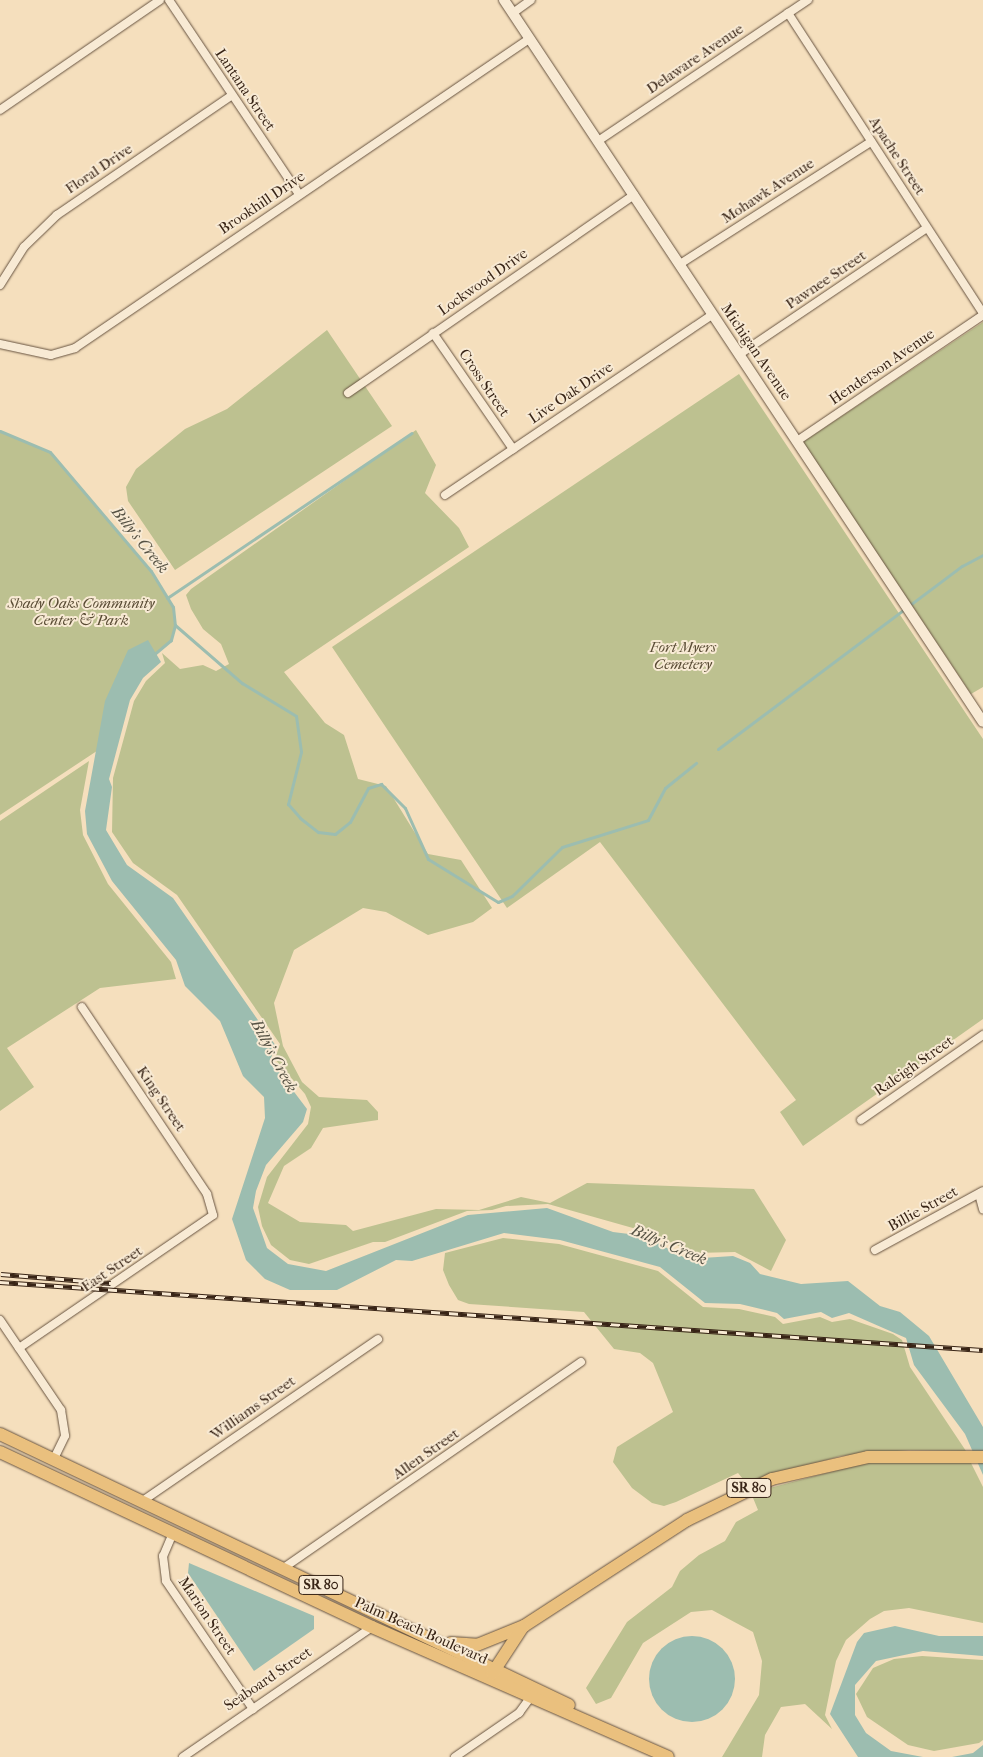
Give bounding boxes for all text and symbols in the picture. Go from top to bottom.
street label: Delaware Avenue [643,20,747,98]
street label: Lantana Street [211,45,279,135]
street label: Apache Street [865,113,929,199]
street label: Floral Drive [62,140,136,198]
street label: Mohawk Avenue [718,154,818,228]
street label: Brookhill Drive [216,168,308,238]
street label: Lockwood Drive [435,244,531,320]
street label: Pawnee Street [782,247,870,313]
street label: Michigan Avenue [717,300,795,404]
street label: Henderson Avenue [826,325,938,409]
street label: Cross Street [455,346,513,420]
street label: Live Oak Drive [526,358,616,428]
water label: Billy's Creek [107,503,173,577]
park label: Shady Oaks Community Center & Park [7,594,155,629]
park label: Fort Myers Cemetery [650,638,716,673]
water label: Billy's Creek [247,1016,301,1096]
street label: Raleigh Street [871,1032,957,1100]
street label: King Street [133,1063,189,1135]
street label: Billie Street [885,1182,961,1236]
water label: Billy's Creek [628,1220,710,1270]
street label: East Street [78,1242,146,1296]
street label: Williams Street [207,1372,299,1444]
street label: Allen Street [389,1425,463,1483]
road number: SR 80 [725,1476,773,1500]
street label: Marion Street [174,1574,240,1658]
road number: SR 80 [297,1574,345,1596]
street label: Palm Beach Boulevard [352,1594,490,1668]
street label: Seaboard Street [221,1643,315,1715]

